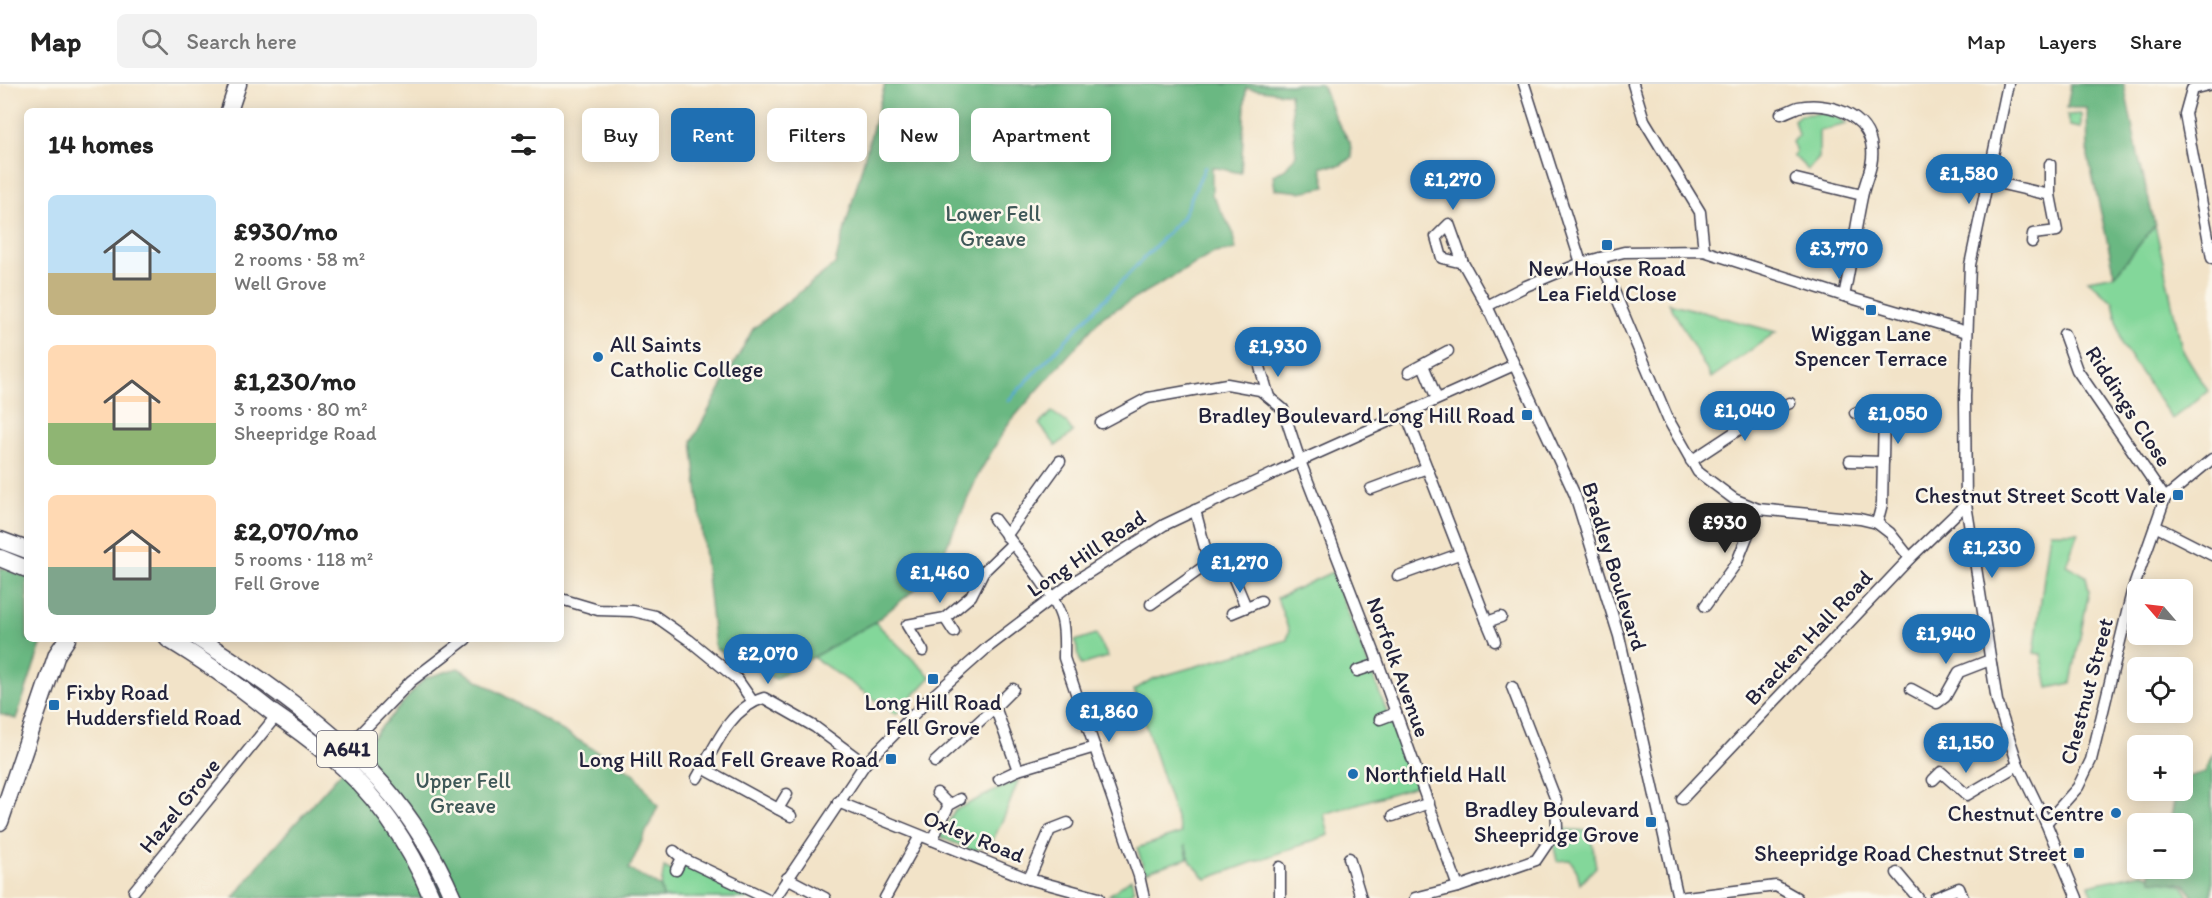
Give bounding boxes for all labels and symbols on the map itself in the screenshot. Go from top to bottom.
pin: £1,580 [1920,154,2018,205]
pin: £1,270 [1404,160,1502,211]
park label: Lower Fell Greave [945,200,1041,252]
pin: £3,770 [1790,229,1888,280]
marker: New House Road Lea Field Close [1600,238,1614,252]
place label: New House Road Lea Field Close [1528,255,1686,307]
marker: Wiggan Lane Spencer Terrace [1864,303,1878,317]
place label: Wiggan Lane Spencer Terrace [1795,320,1947,372]
pin: £1,930 [1229,327,1327,378]
place label: All Saints Catholic College [610,331,763,383]
street label: Riddings Close [2079,341,2178,472]
marker: All Saints Catholic College [591,350,605,364]
pin: £1,040 [1696,391,1794,442]
pin: £1,050 [1849,394,1947,445]
place label: Bradley Boulevard Long Hill Road [1198,402,1515,429]
marker: Bradley Boulevard Long Hill Road [1520,408,1534,422]
street label: Bradley Boulevard [1576,479,1653,654]
place label: Chestnut Street Scott Vale [1915,482,2166,509]
marker: Chestnut Street Scott Vale [2171,488,2185,502]
pin: £930 [1689,503,1761,554]
street label: Long Hill Road [1022,504,1151,603]
pin: £1,230 [1943,528,2041,579]
pin: £1,270 [1191,543,1289,594]
pin: £1,460 [891,553,989,604]
street label: Bracken Hall Road [1739,564,1878,711]
north arrow [2127,579,2193,645]
street label: Norfolk Avenue [1361,594,1436,741]
pin: £1,940 [1897,614,1995,665]
street label: Chestnut Street [2054,615,2119,767]
pin: £2,070 [719,634,817,685]
marker: Long Hill Road Fell Grove [926,672,940,686]
place label: Fixby Road Huddersfield Road [66,679,241,731]
place label: Long Hill Road Fell Grove [864,689,1002,741]
pin: £1,860 [1060,692,1158,743]
marker: Fixby Road Huddersfield Road [47,698,61,712]
pin: £1,150 [1917,723,2015,774]
road number: A641 [317,731,377,767]
place label: Long Hill Road Fell Greave Road [579,746,879,773]
street label: Hazel Grove [133,752,226,858]
marker: Long Hill Road Fell Greave Road [884,752,898,766]
place label: Northfield Hall [1365,761,1506,788]
park label: Upper Fell Greave [415,767,511,819]
marker: Northfield Hall [1346,767,1360,781]
place label: Bradley Boulevard Sheepridge Grove [1465,796,1639,848]
place label: Chestnut Centre [1948,800,2104,827]
street label: Oxley Road [919,804,1028,869]
marker: Chestnut Centre [2109,806,2123,820]
marker: Bradley Boulevard Sheepridge Grove [1644,815,1658,829]
place label: Sheepridge Road Chestnut Street [1754,840,2067,867]
marker: Sheepridge Road Chestnut Street [2072,846,2086,860]

